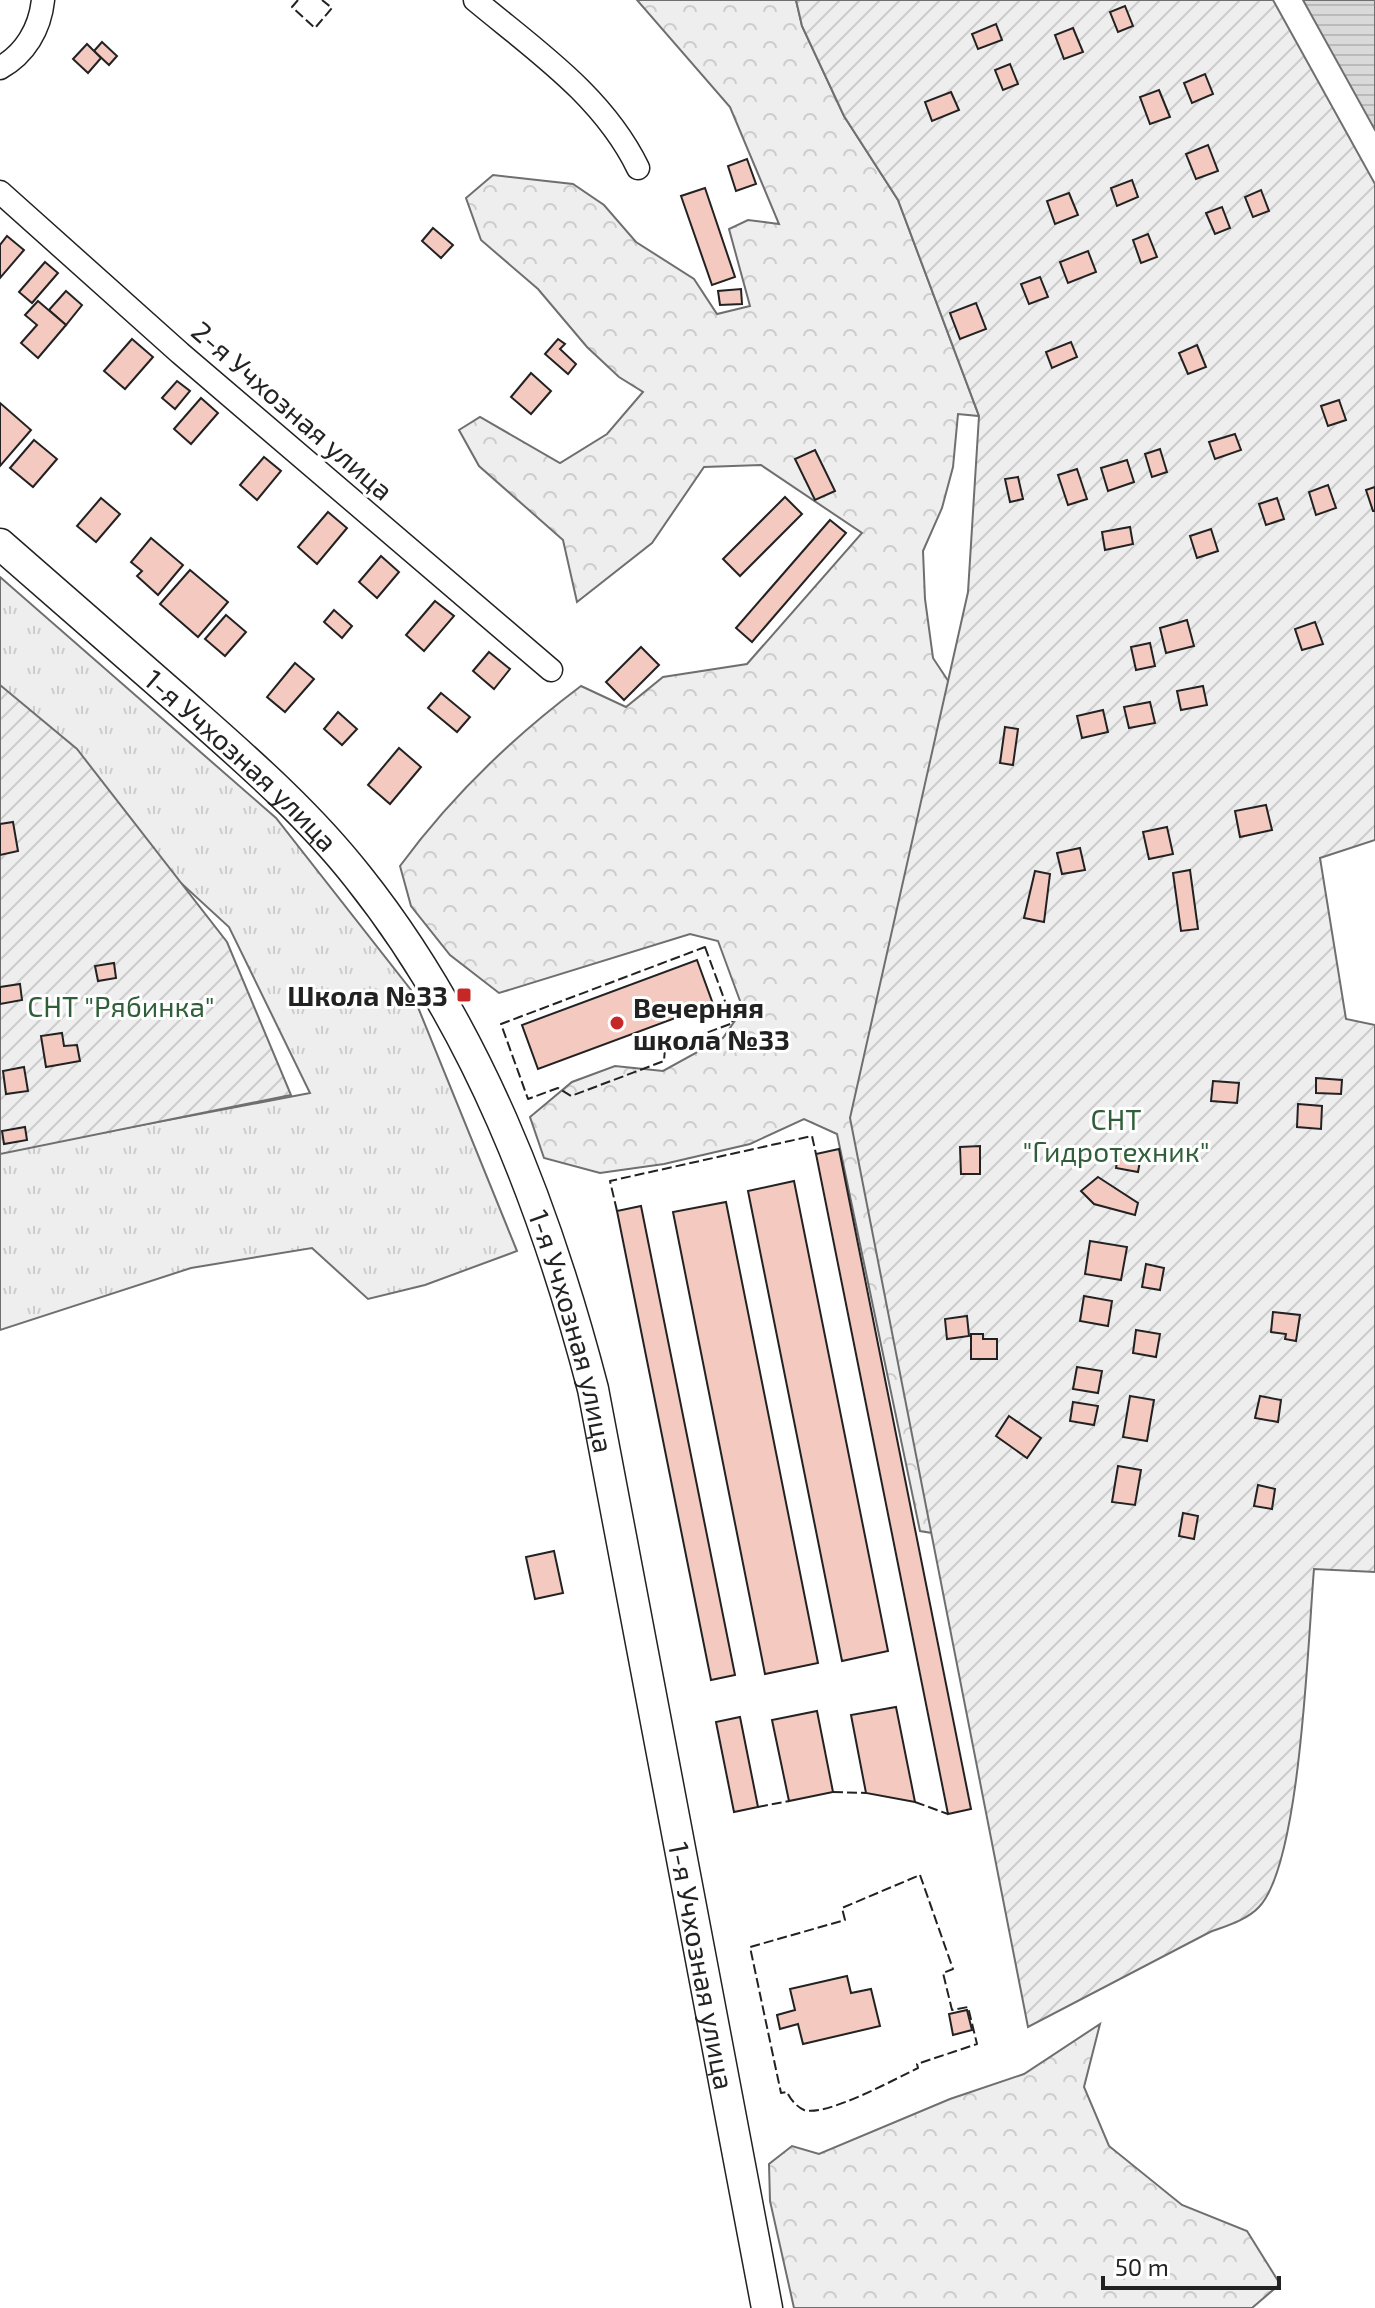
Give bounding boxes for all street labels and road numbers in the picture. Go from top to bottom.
street label: 2-я Учхозная улица [185,313,401,507]
street label: 1-я Учхозная улица [138,662,345,858]
street label: 1-я Учхозная улица [522,1205,622,1456]
street label: 1-я Учхозная улица [662,1839,742,2092]

